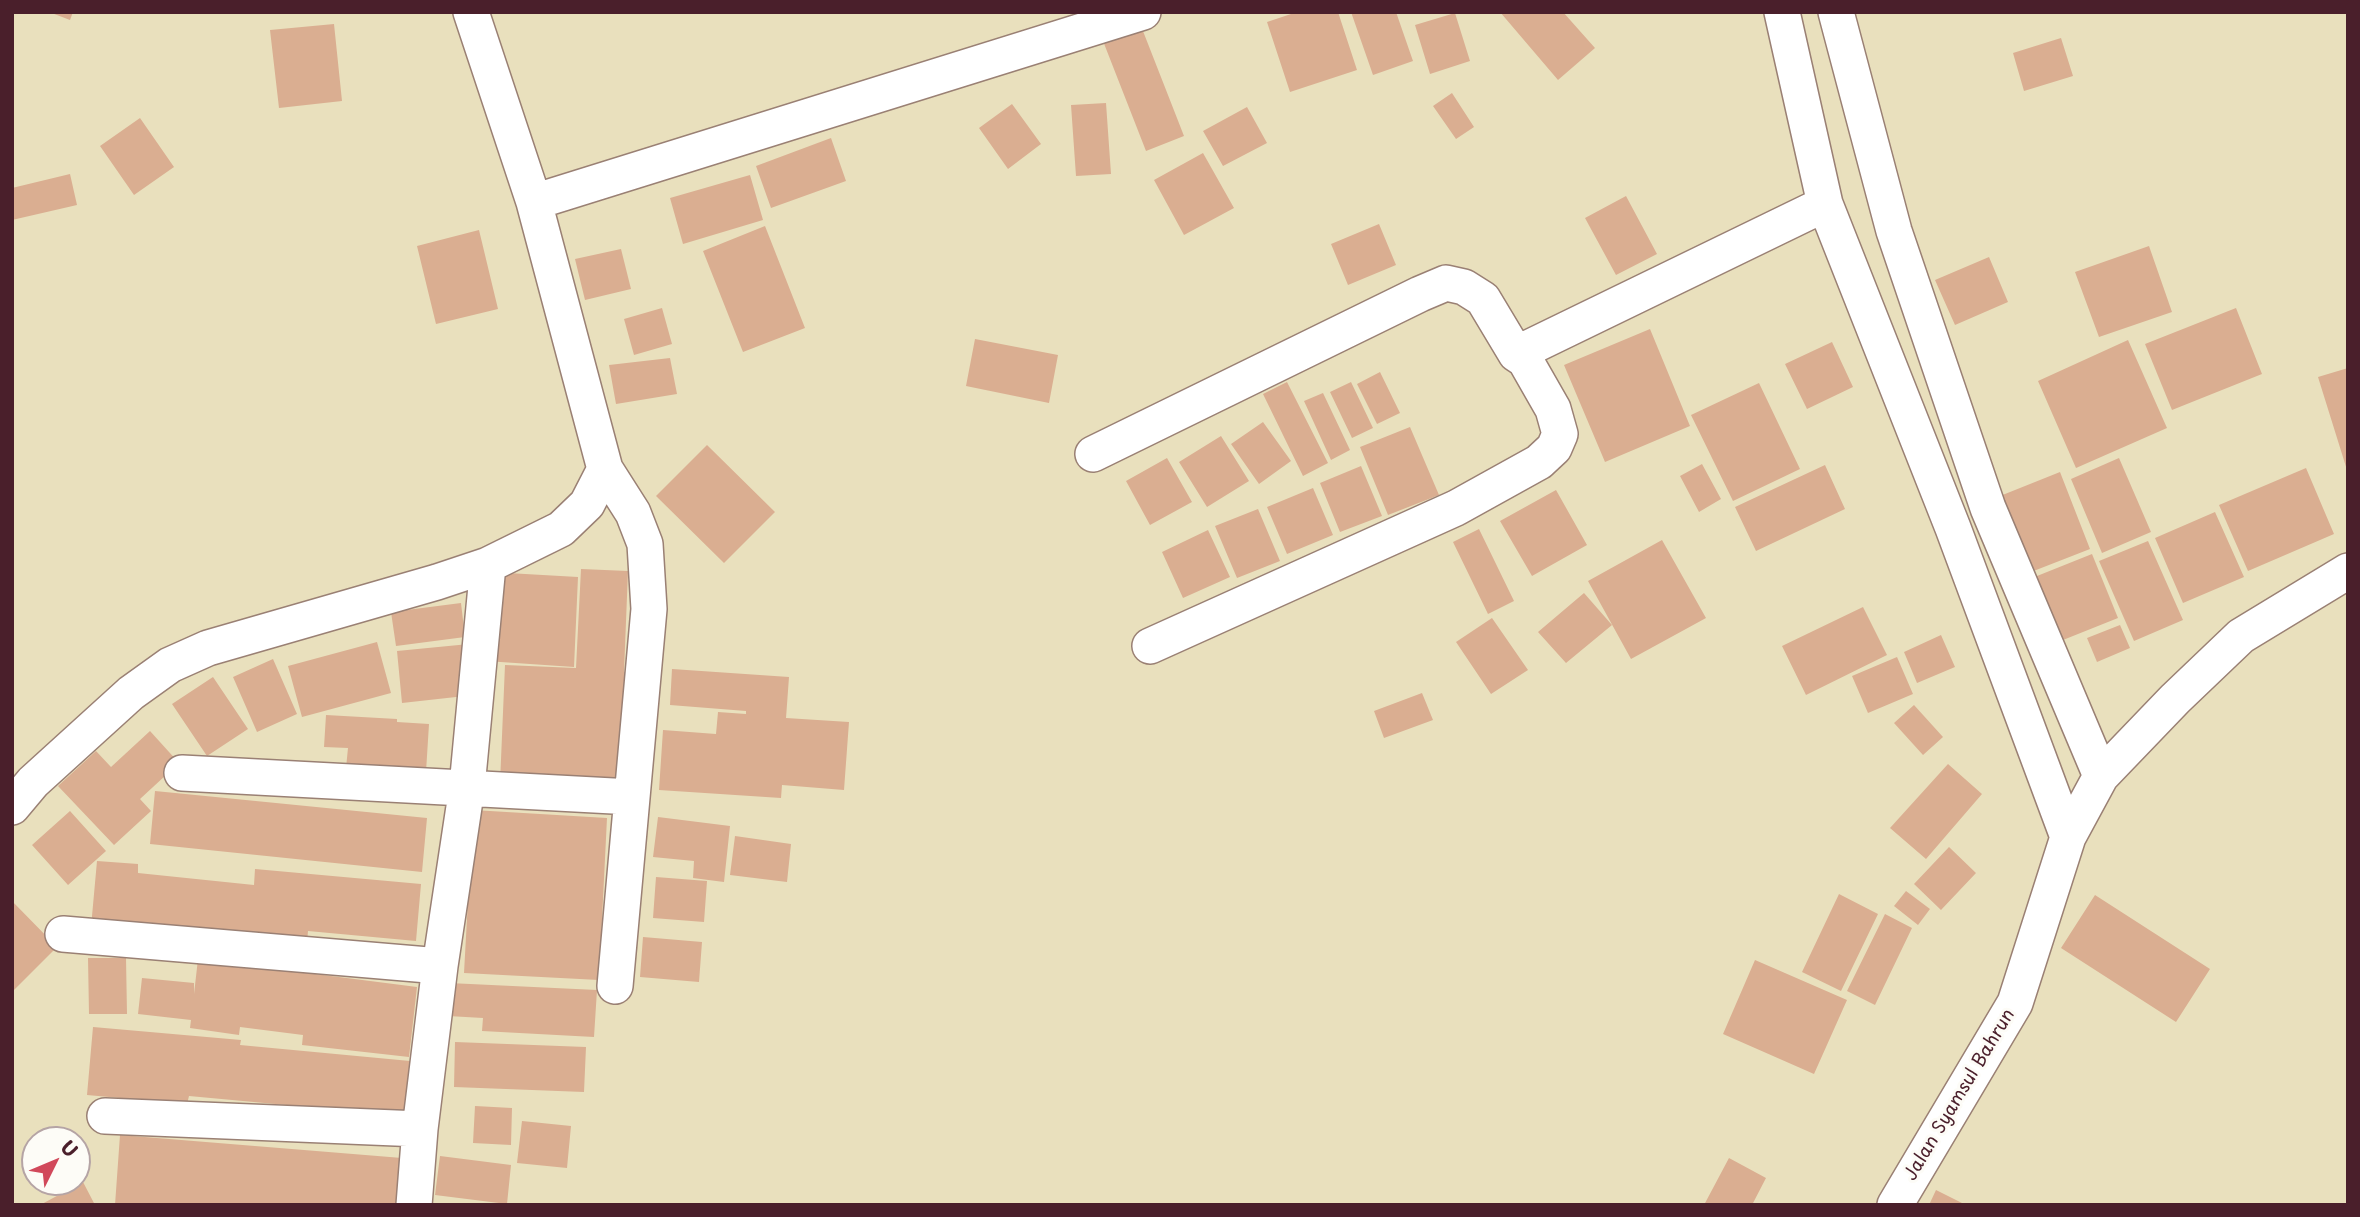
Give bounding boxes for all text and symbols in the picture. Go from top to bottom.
street label: Jalan Syamsul Bahrun [1900,1005,2020,1185]
north arrow [21,1126,91,1196]
text: U [55,1133,85,1163]

